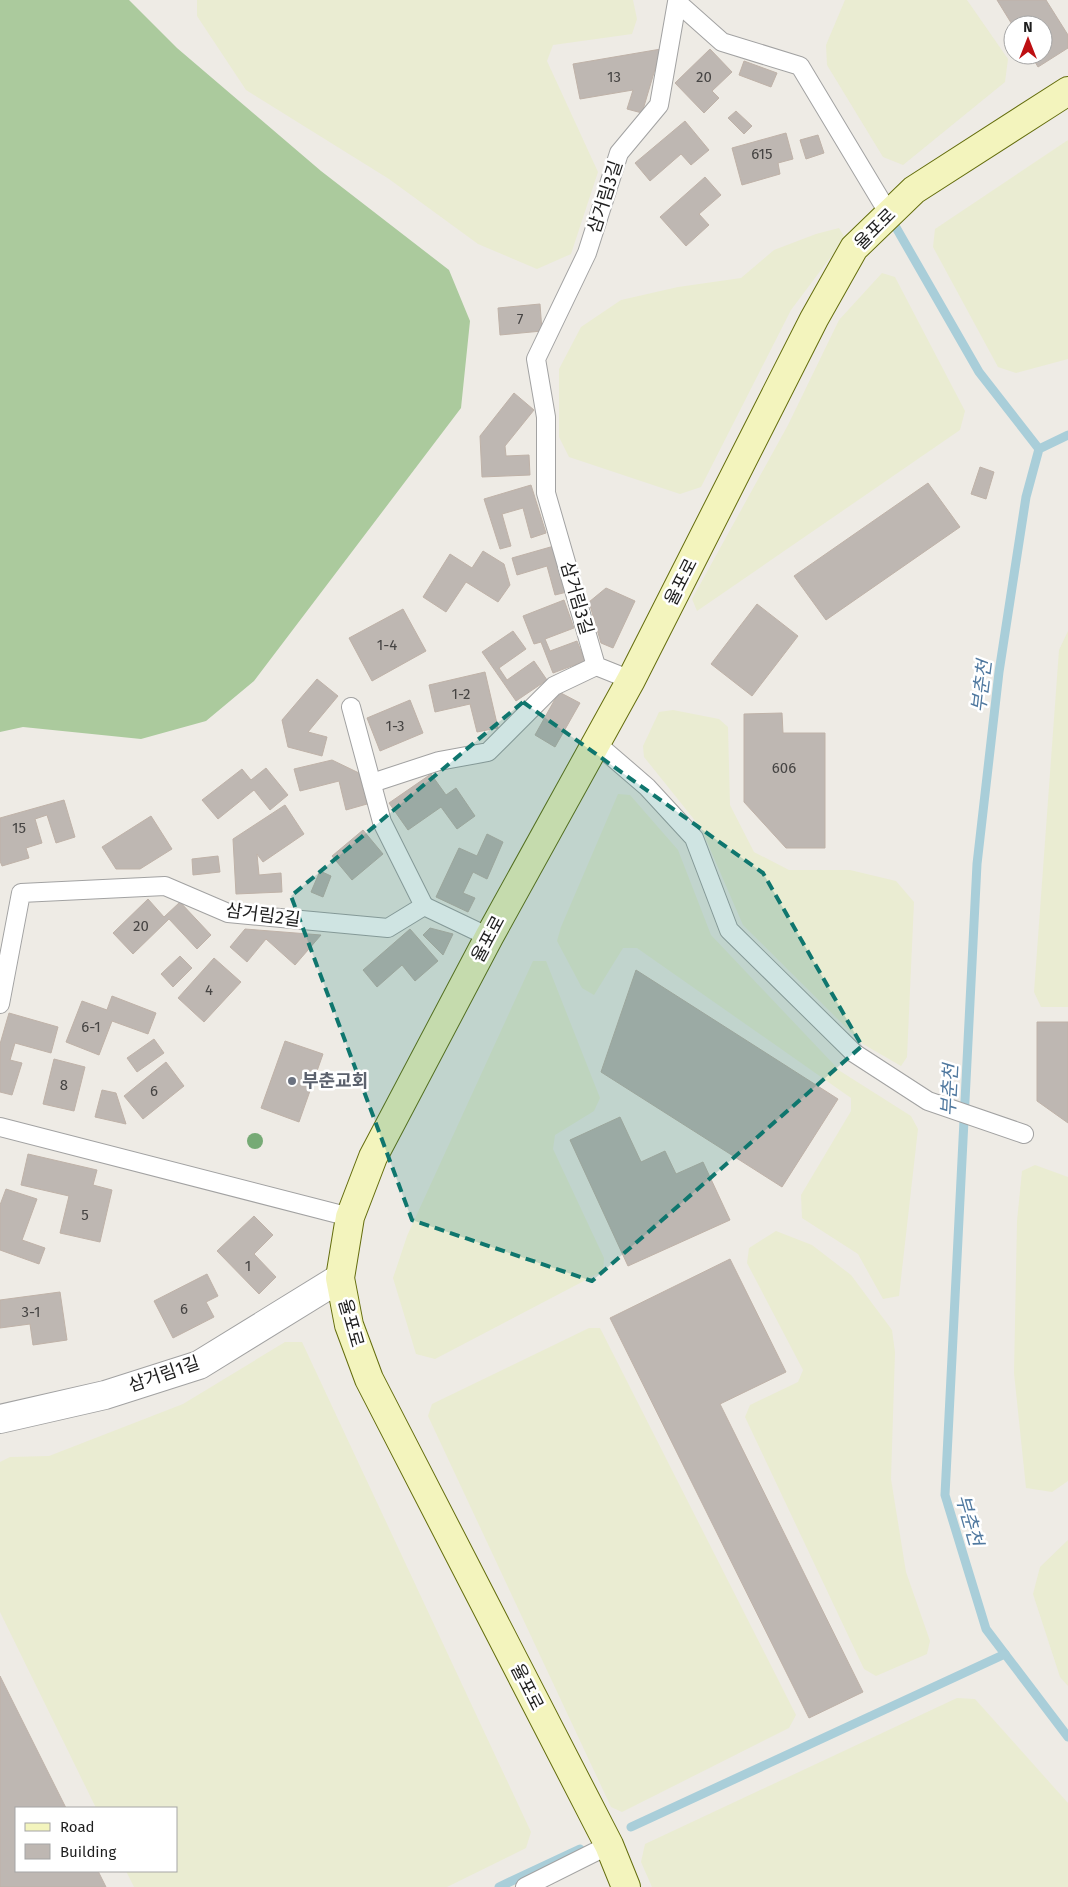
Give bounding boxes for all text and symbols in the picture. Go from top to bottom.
north arrow [1003,15,1053,65]
text: N [1023,19,1033,36]
house number: 13 [607,68,621,86]
house number: 20 [696,68,712,86]
house number: 615 [751,145,773,163]
street label: 삼거림3길 [583,158,627,236]
street label: 율포로 [850,204,900,254]
house number: 7 [517,310,524,328]
street label: 율포로 [660,555,702,609]
street label: 삼거림3길 [556,559,598,637]
house number: 1-4 [377,636,397,654]
water label: 부춘천 [967,657,996,713]
house number: 1-2 [451,685,471,703]
house number: 1-3 [385,717,405,735]
house number: 606 [772,759,796,777]
house number: 15 [12,819,26,837]
street label: 삼거림2길 [224,899,302,931]
street label: 율포로 [467,912,509,966]
house number: 20 [133,917,149,935]
house number: 4 [205,981,213,999]
house number: 6-1 [81,1018,101,1036]
water label: 부춘천 [937,1062,962,1117]
place label: 부춘교회 [302,1070,368,1092]
marker: 부춘교회 [286,1075,298,1087]
house number: 8 [60,1076,68,1094]
house number: 6 [150,1082,158,1100]
house number: 5 [81,1206,89,1224]
house number: 1 [245,1257,251,1275]
street label: 율포로 [334,1296,368,1350]
house number: 6 [180,1300,188,1318]
house number: 3-1 [22,1303,40,1321]
street label: 삼거림1길 [125,1352,203,1396]
water label: 부춘천 [951,1492,988,1550]
street label: 율포로 [506,1660,548,1714]
legend [15,1807,178,1872]
text: Road [60,1818,95,1836]
text: Building [60,1843,116,1861]

